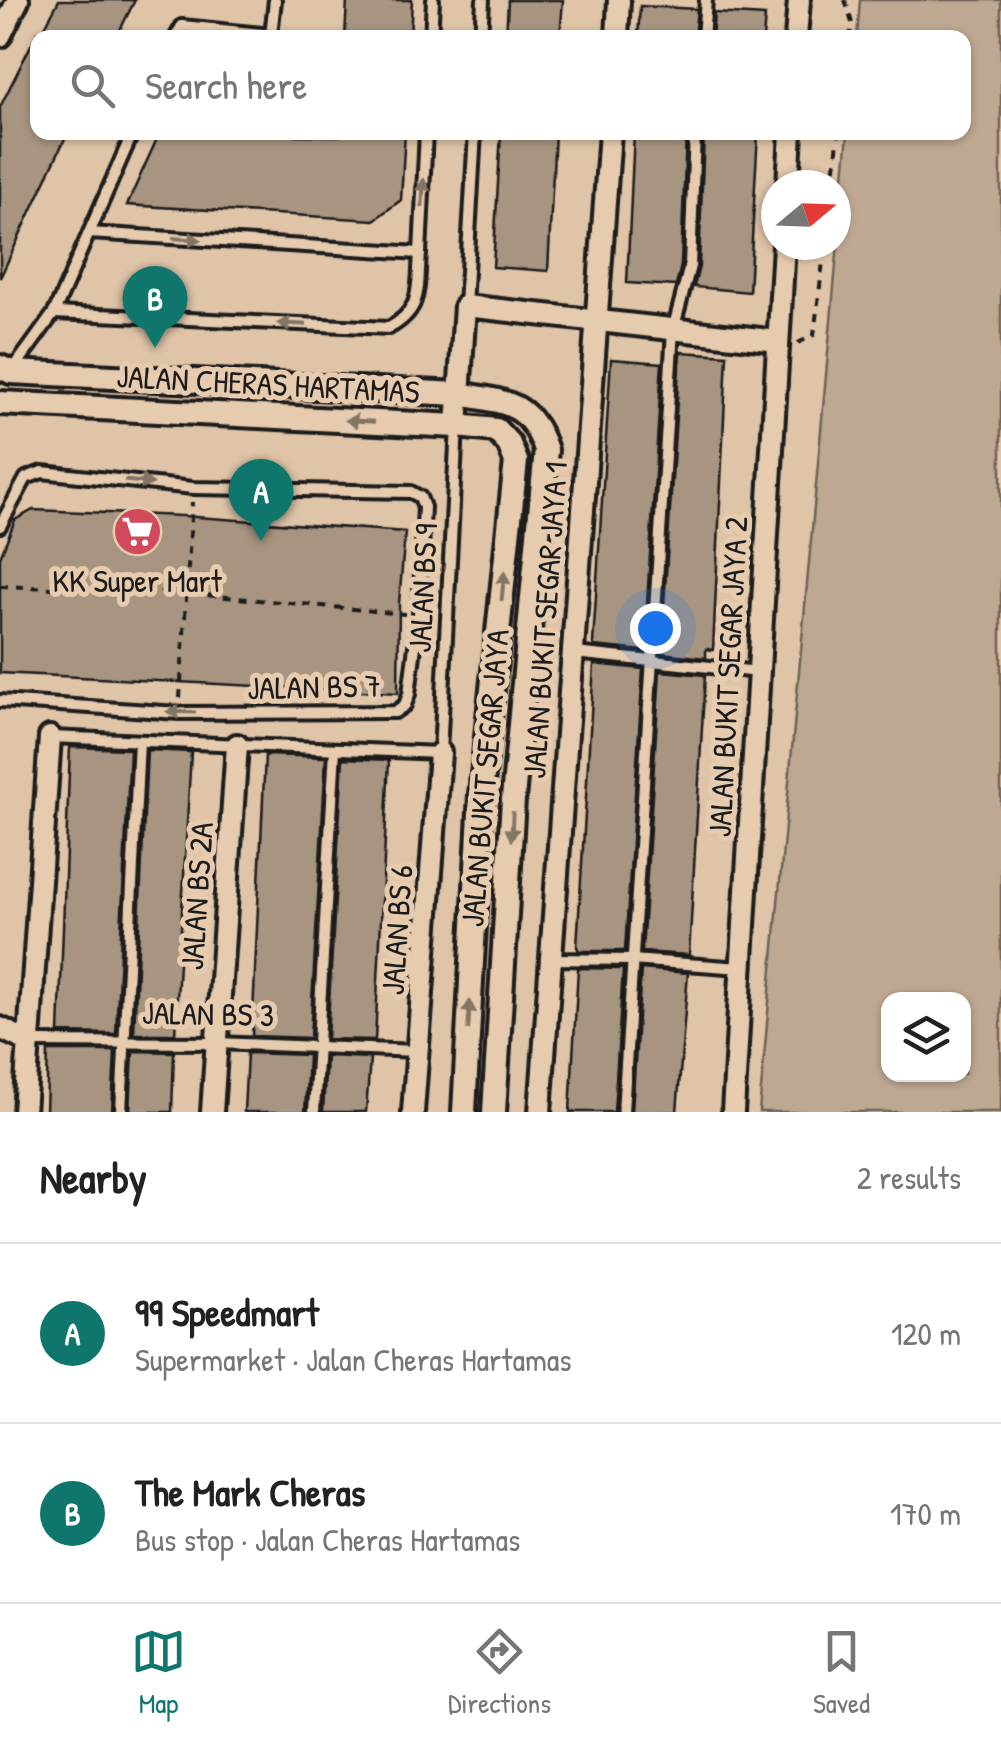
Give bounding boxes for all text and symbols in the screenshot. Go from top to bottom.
search box [30,30,971,140]
icon: search [65,58,120,113]
text: Search here [145,59,307,111]
north arrow [761,170,851,260]
one-way arrow [415,177,431,208]
one-way arrow [171,231,203,247]
pin: B [122,266,188,348]
one-way arrow [275,316,307,332]
street label: JALAN CHERAS HARTAMAS [115,354,421,413]
one-way arrow [343,413,375,429]
pin: A [228,458,294,541]
street label: JALAN BUKIT SEGAR JAYA 1 [512,460,577,780]
one-way arrow [123,474,155,490]
supermarket icon: KK Super Mart [111,505,163,557]
street label: JALAN BUKIT SEGAR JAYA 2 [698,516,757,838]
street label: JALAN BS 9 [398,522,447,654]
place label: KK Super Mart [52,559,223,602]
one-way arrow [495,570,511,602]
your location [630,603,681,654]
street label: JALAN BUKIT SEGAR JAYA [450,627,519,929]
street label: JALAN BS 7 [247,664,381,709]
one-way arrow [164,704,196,720]
one-way arrow [504,810,520,842]
street label: JALAN BS 2A [170,820,223,971]
street label: JALAN BS 6 [371,863,422,997]
street label: JALAN BS 3 [142,991,274,1036]
map controls [881,992,971,1082]
button: layers [881,992,971,1082]
one-way arrow [461,998,477,1030]
text: Nearby [40,1149,147,1206]
text: 2 results [857,1156,961,1199]
text: 99 Speedmart [135,1286,319,1338]
text: A [65,1312,80,1355]
text: 120 m [891,1312,961,1355]
text: Supermarket · Jalan Cheras Hartamas [135,1338,572,1381]
text: The Mark Cheras [135,1466,365,1518]
text: B [64,1492,81,1535]
text: 170 m [890,1492,961,1535]
text: Bus stop · Jalan Cheras Hartamas [135,1518,520,1561]
tab: Map [131,1624,186,1722]
tab: Directions [448,1624,551,1722]
tab: Saved [813,1624,870,1722]

